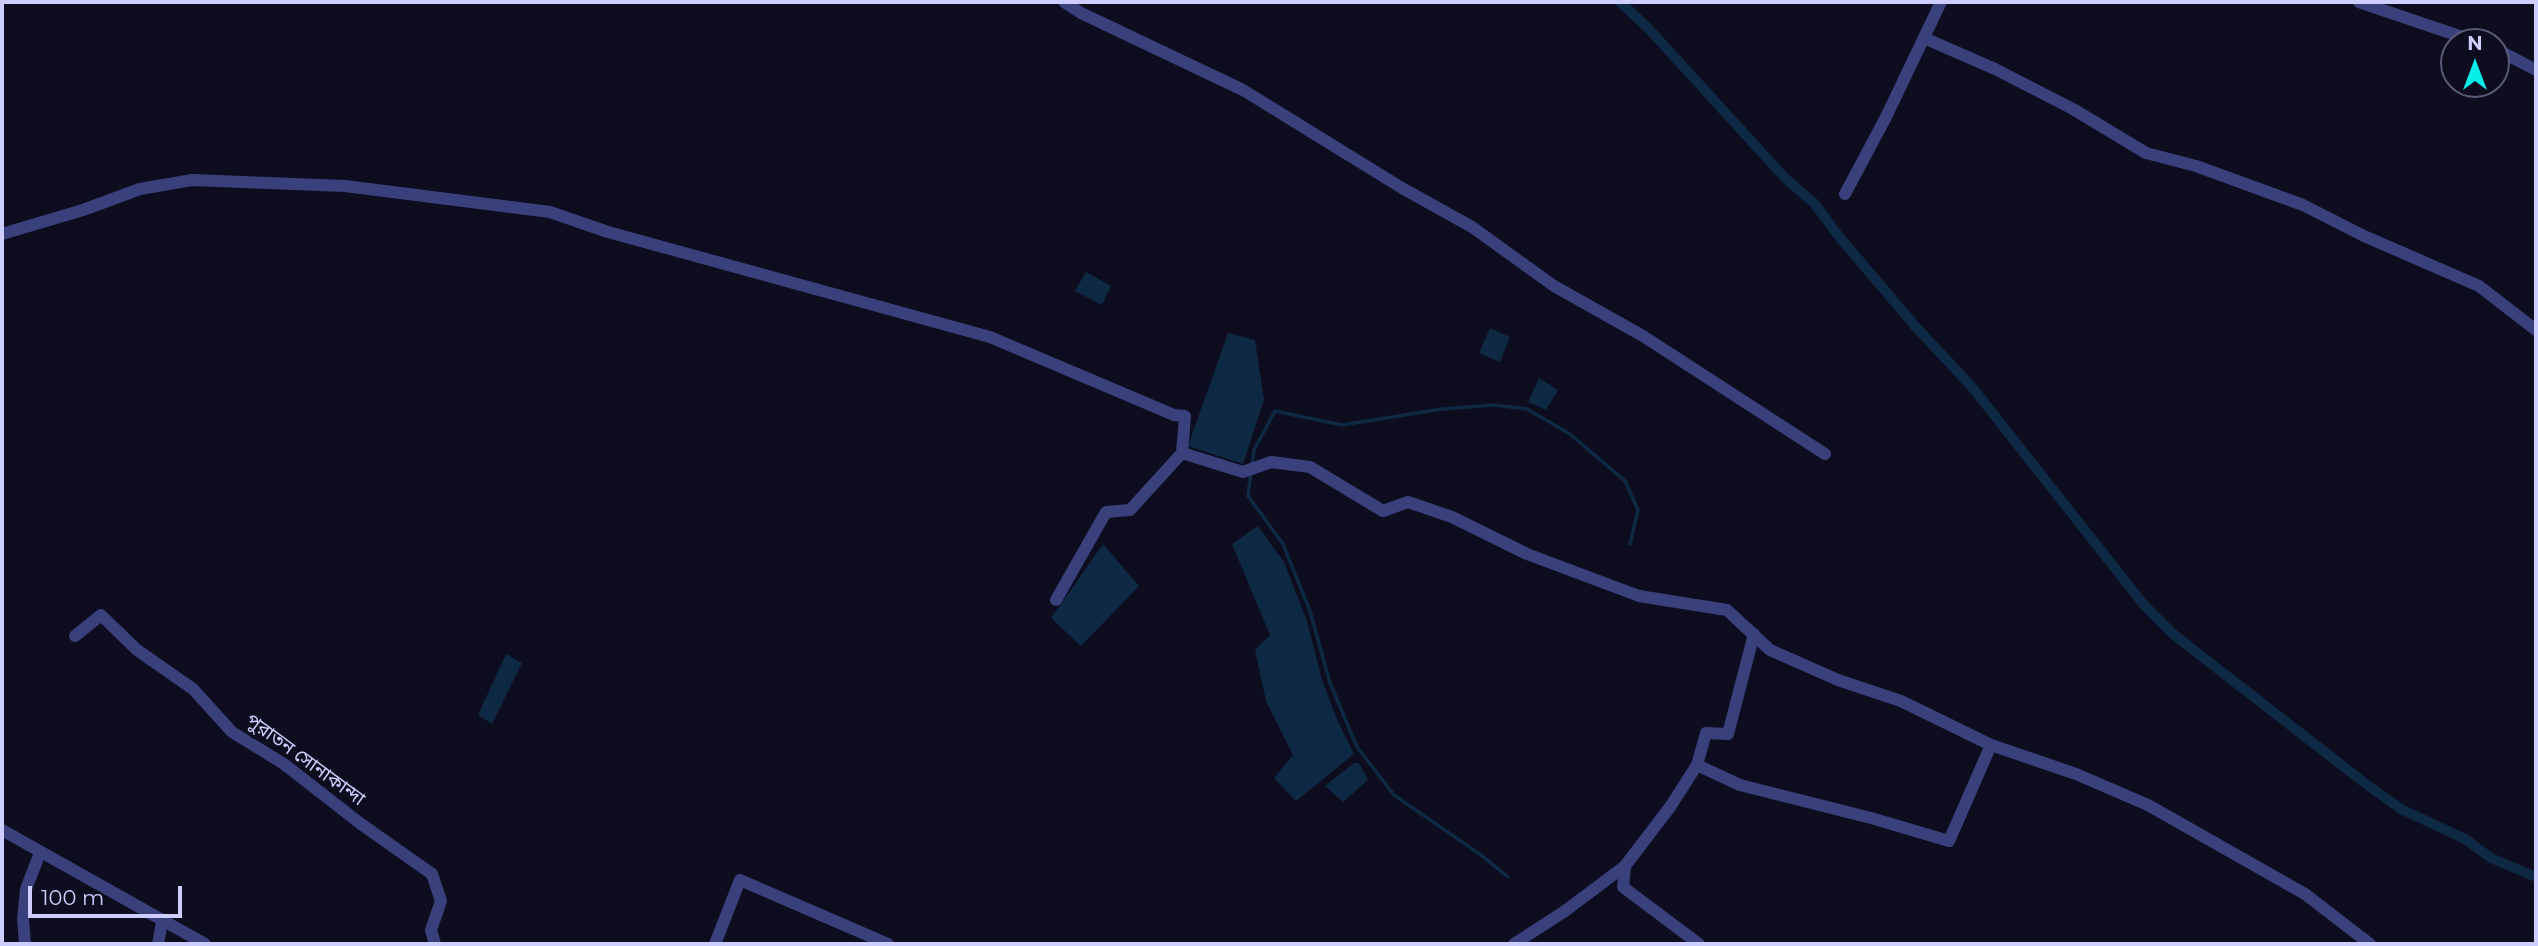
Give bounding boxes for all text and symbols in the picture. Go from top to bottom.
north arrow [2440,28,2510,98]
text: N [2467,32,2483,55]
street label: পুরাতন সোনাকান্দা [241,709,369,811]
scale bar [32,872,186,916]
text: 100 m [41,885,104,910]

